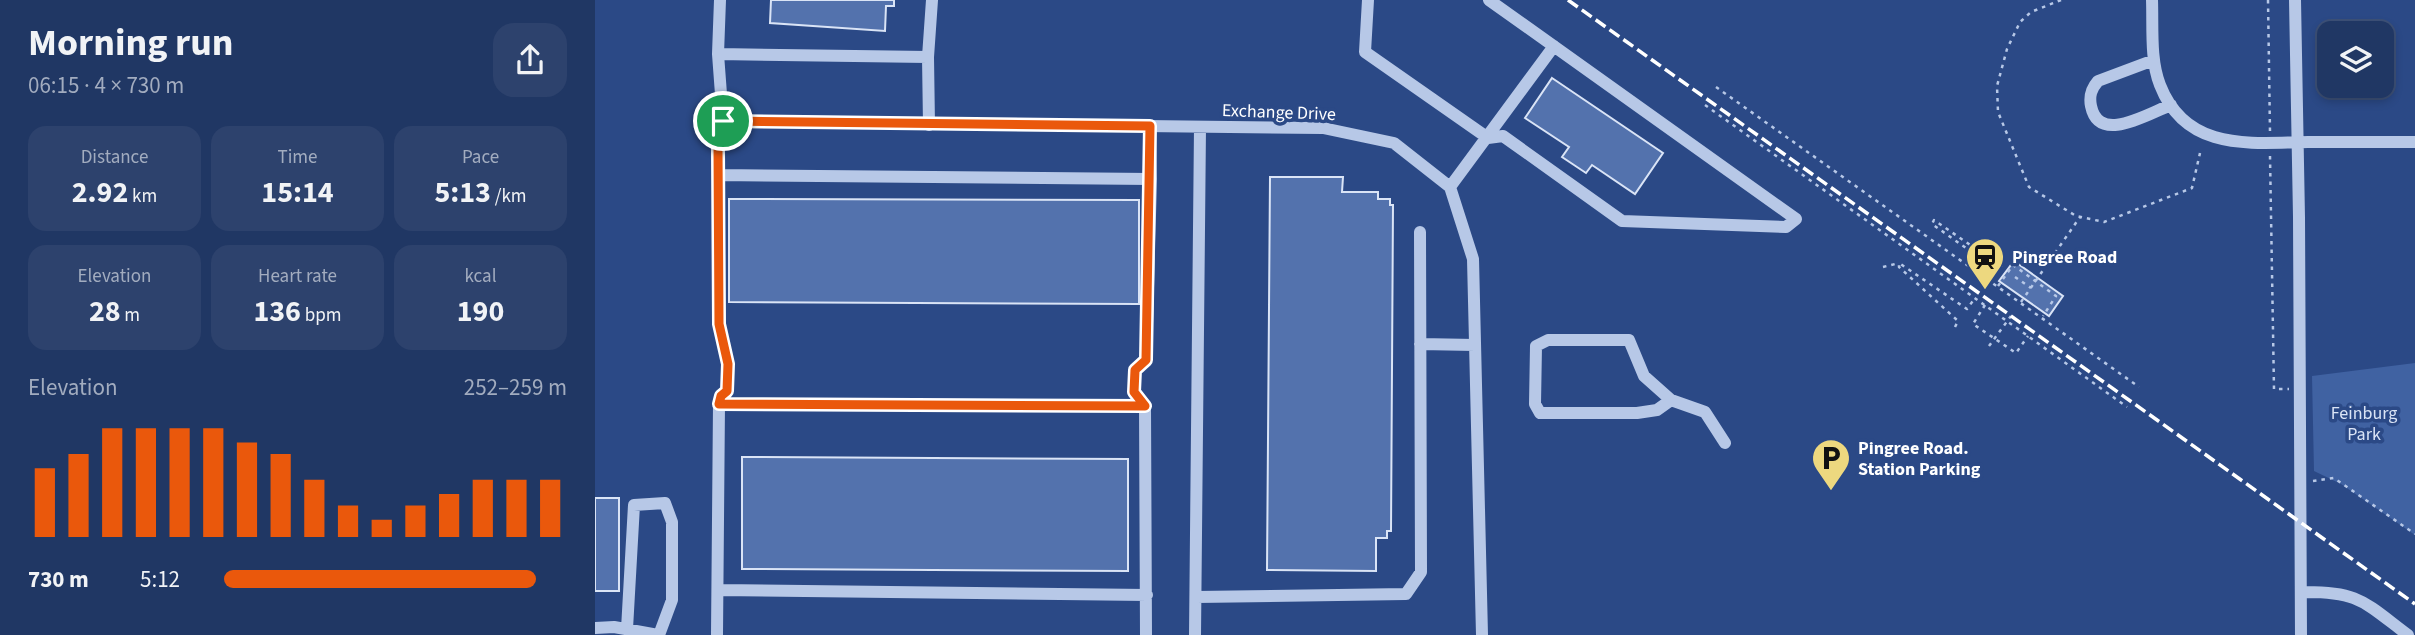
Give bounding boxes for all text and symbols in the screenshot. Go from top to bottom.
text: Morning run [28,16,233,70]
map controls [2317,21,2394,98]
button: layers [2317,21,2394,98]
button: share [493,23,567,97]
text: 06:15 · 4 × 730 m [28,69,184,102]
pin [693,91,753,151]
street label: Exchange Drive [1222,98,1336,127]
icon: arrive [704,102,742,140]
text: Distance [81,144,148,171]
text: Time [277,144,318,171]
text: Pace [462,144,499,171]
text: 2.92 [72,171,128,214]
text: 15:14 [261,171,334,214]
text: 5:13 [434,171,491,214]
text: km [128,183,157,210]
text: /km [491,183,527,210]
station icon: Pingree Road [1964,236,2006,291]
place label: Pingree Road [2012,245,2117,270]
text: Elevation [78,263,151,290]
text: Heart rate [258,263,337,290]
text: kcal [465,263,496,290]
text: 28 [89,290,121,333]
text: 136 [253,290,301,333]
text: 190 [457,290,504,333]
text: m [121,302,140,329]
text: bpm [301,302,342,329]
text: Elevation [28,371,118,404]
text: 252–259 m [464,371,567,404]
park label: Feinburg Park [2331,401,2397,447]
place label: Pingree Road. Station Parking [1858,436,1981,482]
parking icon: Pingree Road. Station Parking [1810,437,1852,492]
text: 730 m [28,563,89,596]
text: 5:12 [140,563,180,596]

